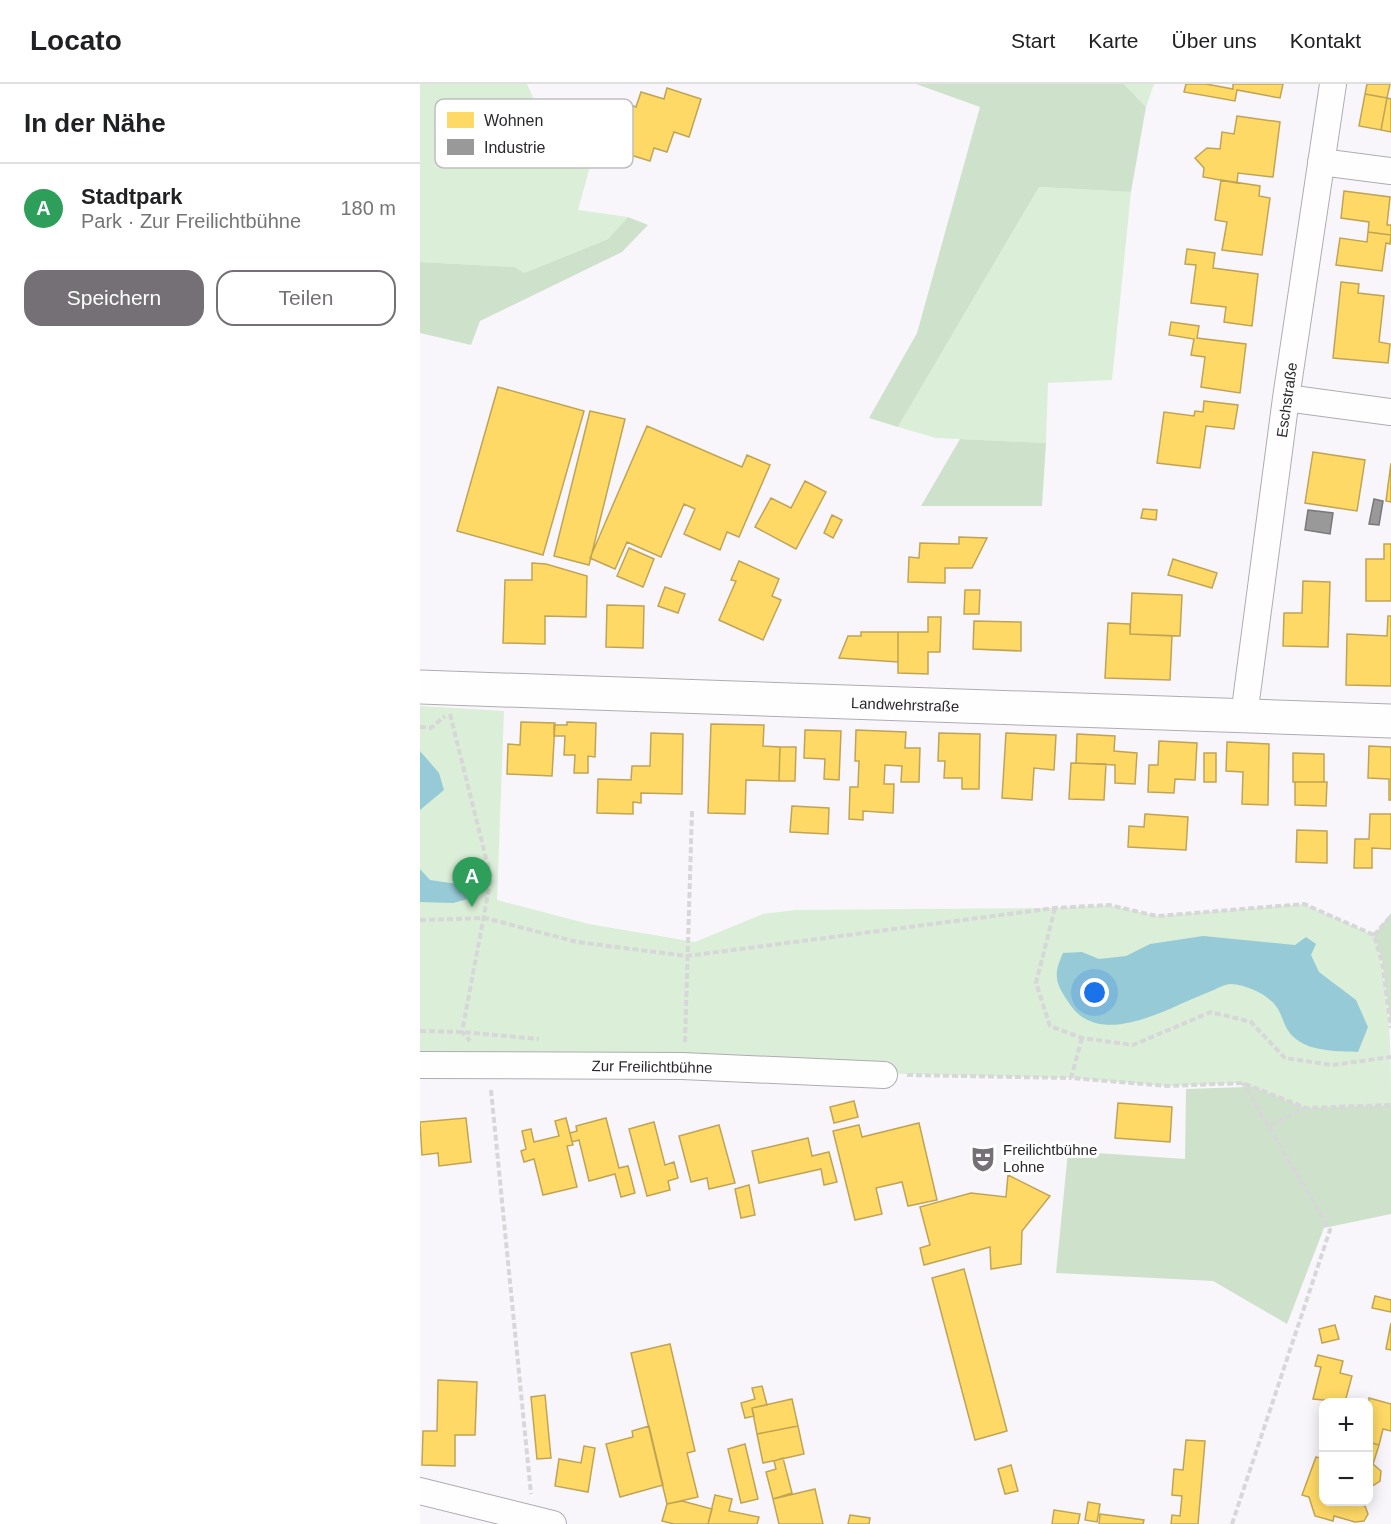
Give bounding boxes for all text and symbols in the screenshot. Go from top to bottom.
text: Locato [30,25,122,56]
text: Start [1011,29,1055,52]
text: Karte [1088,29,1139,52]
text: Über uns [1172,29,1257,52]
text: Kontakt [1290,29,1361,52]
legend [435,99,633,168]
text: In der Nähe [24,108,166,138]
text: Wohnen [484,112,543,129]
text: Industrie [484,139,545,156]
text: Stadtpark [81,184,182,209]
text: A [36,197,51,219]
text: 180 m [340,197,396,219]
text: Park · Zur Freilichtbühne [81,210,301,232]
button: Speichern [24,270,204,326]
button: Teilen [216,270,396,326]
street label: Eschstraße [1273,361,1300,439]
street label: Landwehrstraße [851,694,959,715]
pin: A [452,858,492,907]
your location [1080,978,1109,1007]
street label: Zur Freilichtbühne [591,1057,713,1076]
place label: Freilichtbühne Lohne [1003,1141,1097,1175]
theatre icon: Freilichtbühne Lohne [968,1144,998,1174]
map controls [1319,1398,1373,1506]
button: + [1319,1398,1373,1452]
button: − [1319,1452,1373,1506]

